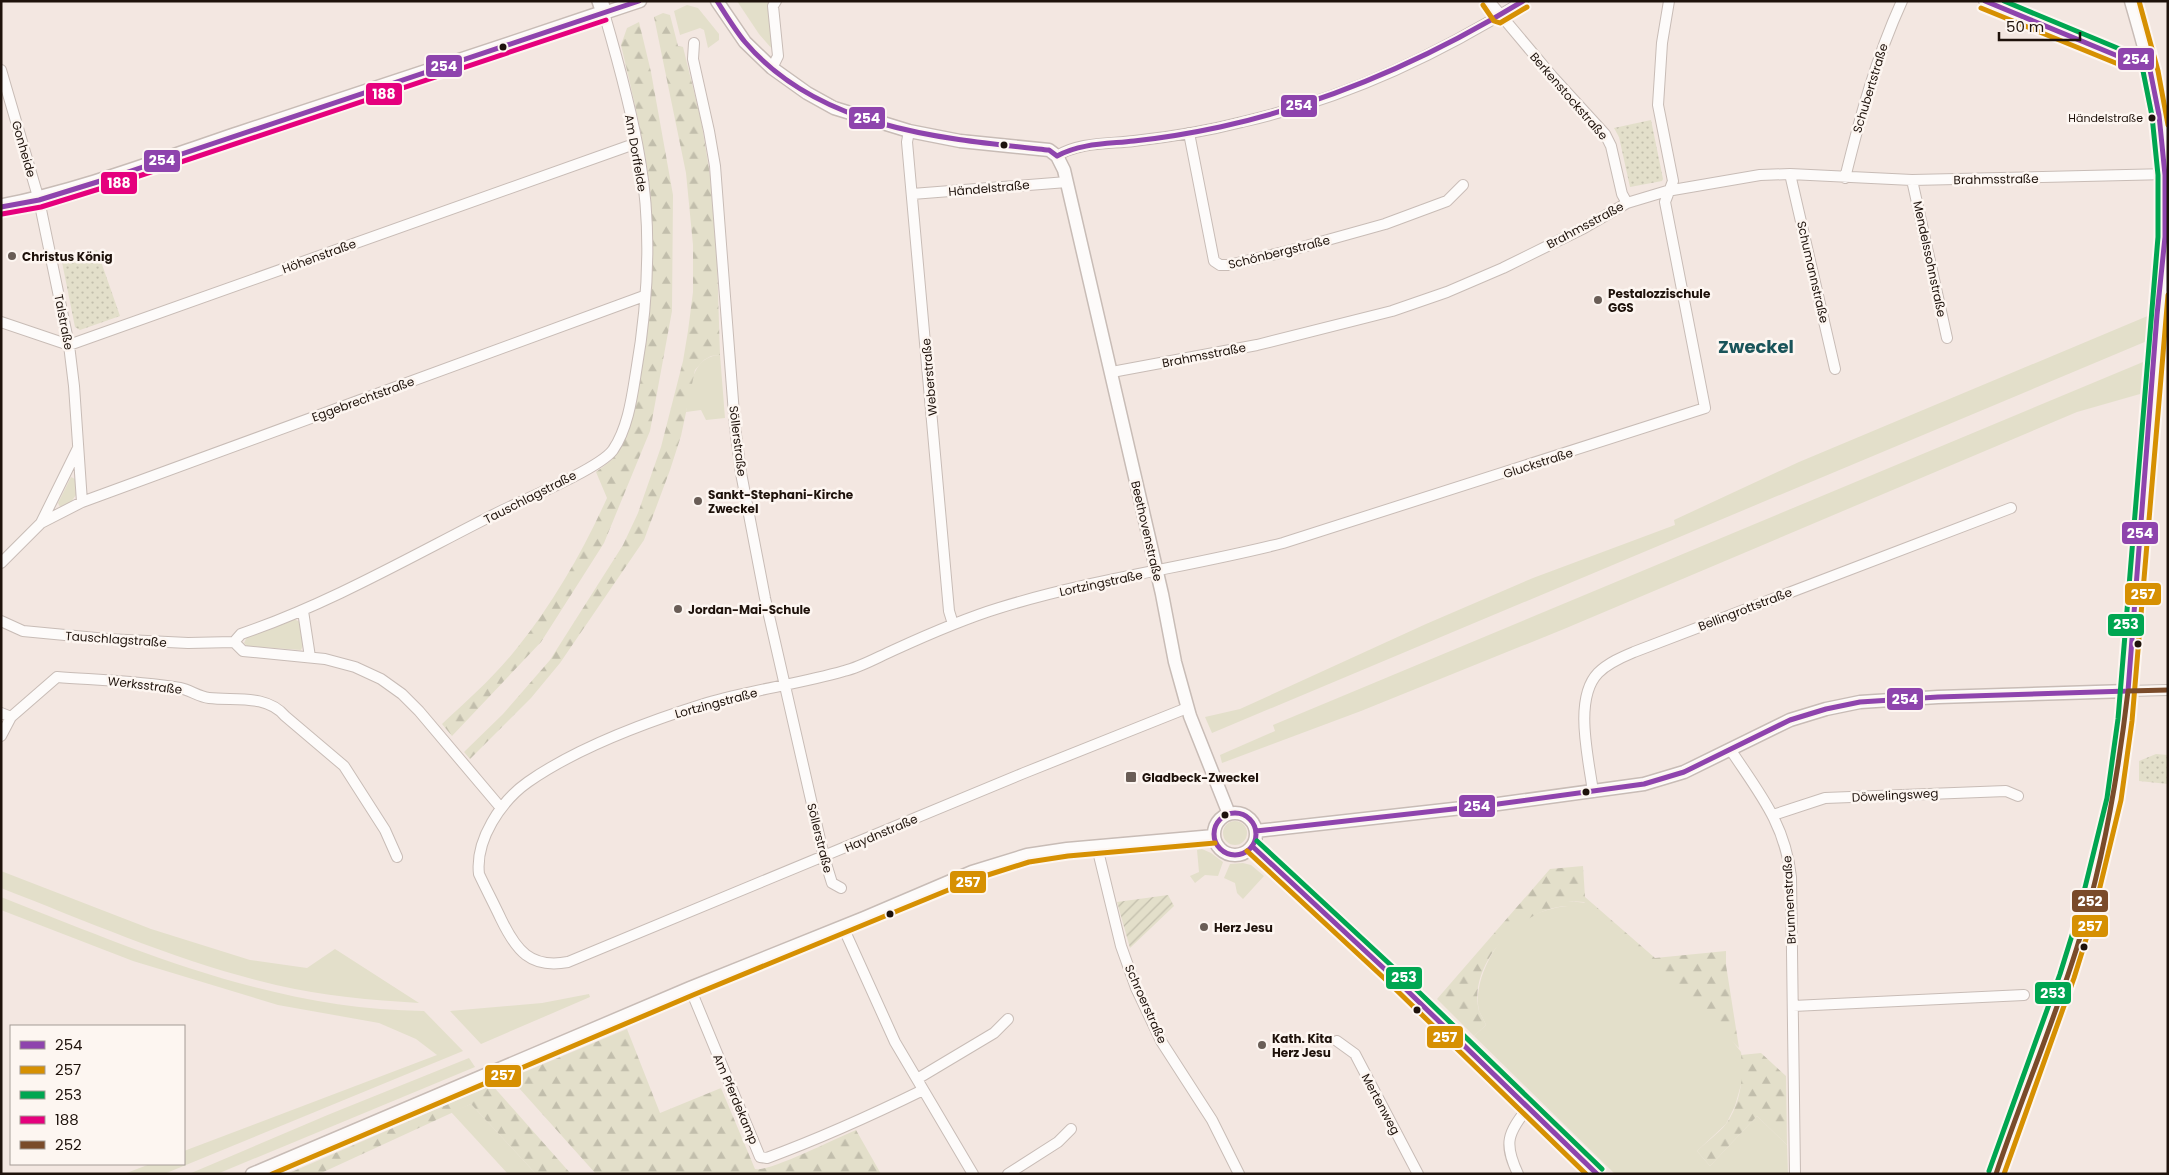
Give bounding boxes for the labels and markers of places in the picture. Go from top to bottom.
unlabelled marker [498,42,508,52]
place label: Händelstraße [2068,110,2143,126]
marker: Händelstraße [2147,113,2157,123]
unlabelled marker [999,140,1009,150]
place label: Christus König [22,248,113,265]
marker: Christus König [6,250,18,262]
place label: Pestalozzischule GGS [1608,285,1711,316]
marker: Pestalozzischule GGS [1592,294,1604,306]
place label: Sankt-Stephani-Kirche Zweckel [708,486,854,517]
marker: Sankt-Stephani-Kirche Zweckel [692,495,704,507]
place label: Jordan-Mai-Schule [688,601,811,618]
marker: Jordan-Mai-Schule [672,603,684,615]
unlabelled marker [2133,639,2143,649]
place label: Gladbeck-Zweckel [1142,769,1259,786]
marker: Gladbeck-Zweckel [1124,770,1138,784]
unlabelled marker [1581,787,1591,797]
unlabelled marker [1220,810,1230,820]
unlabelled marker [885,909,895,919]
place label: Herz Jesu [1214,919,1273,936]
marker: Herz Jesu [1198,921,1210,933]
unlabelled marker [2079,942,2089,952]
unlabelled marker [1412,1005,1422,1015]
place label: Kath. Kita Herz Jesu [1272,1030,1332,1061]
marker: Kath. Kita Herz Jesu [1256,1039,1268,1051]

